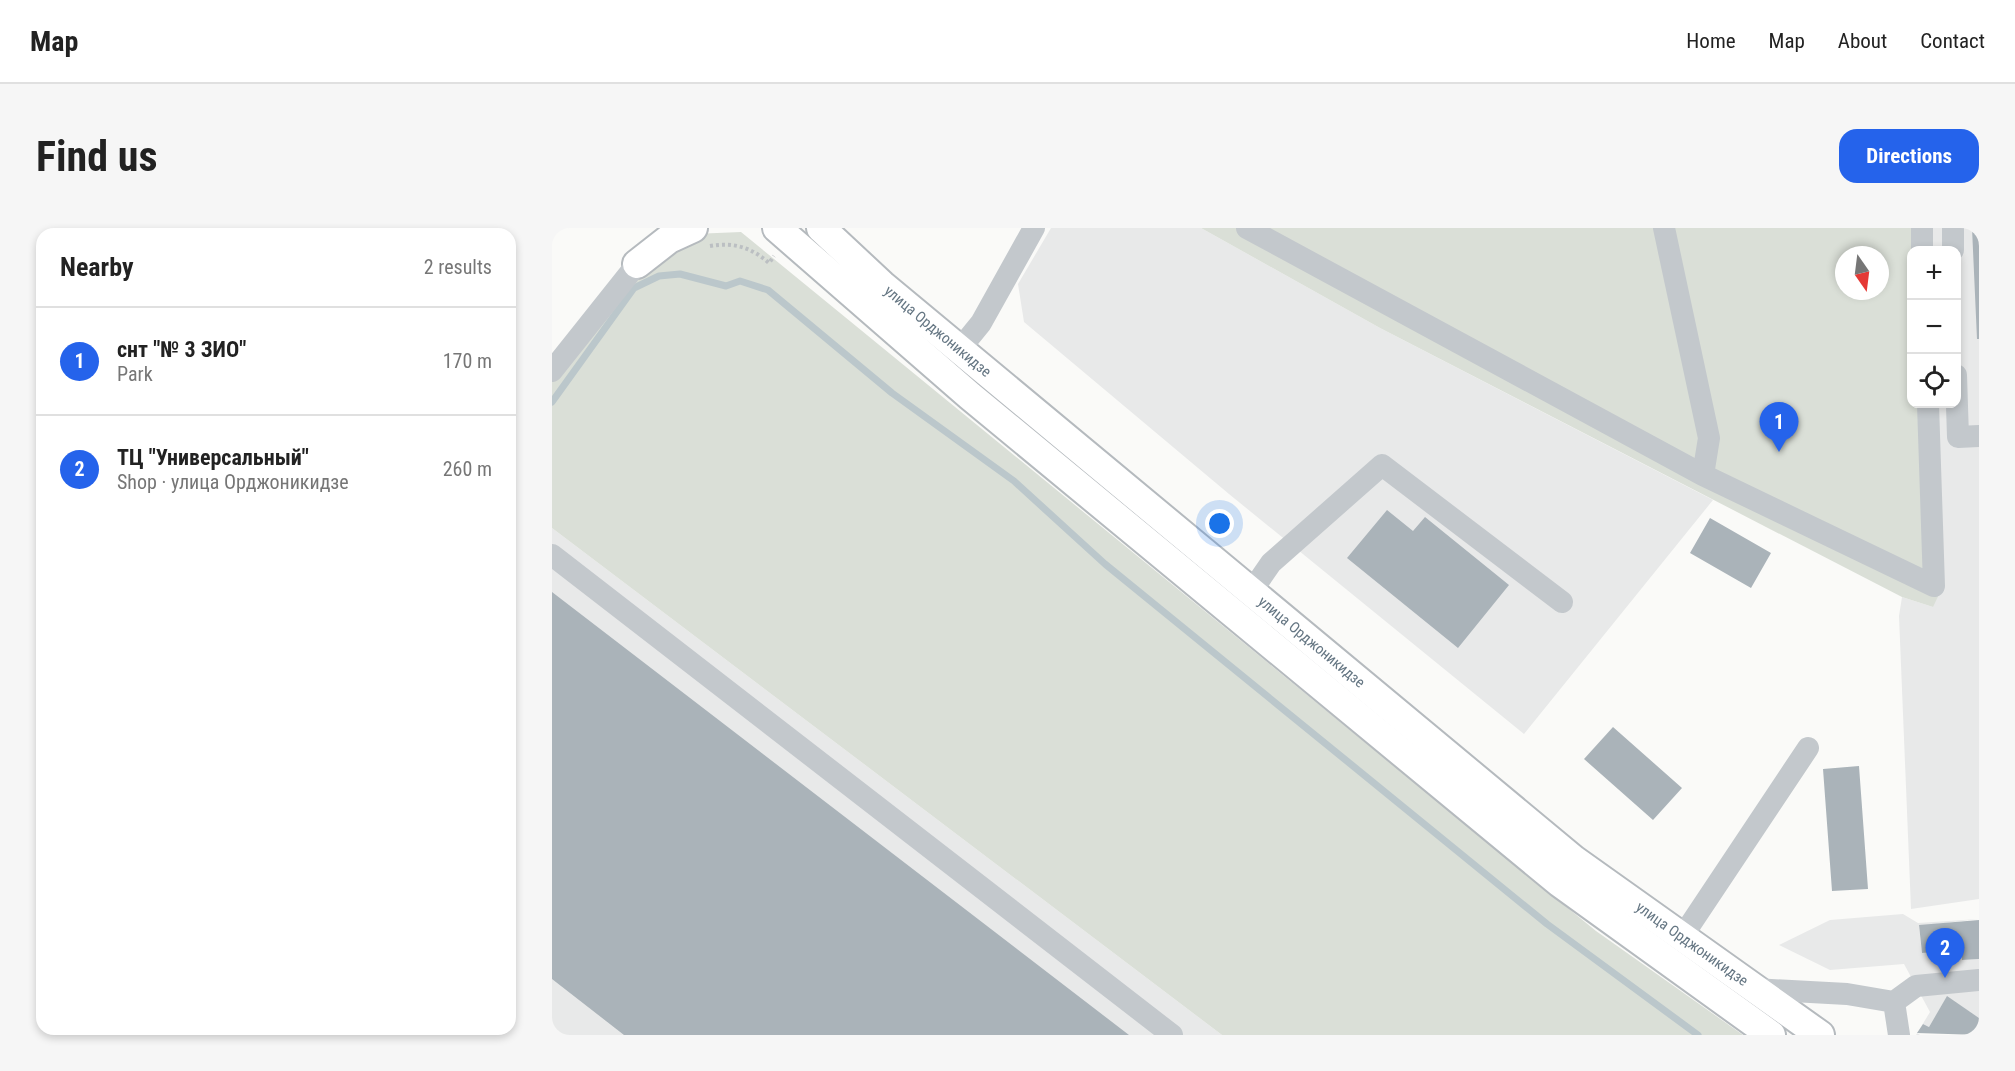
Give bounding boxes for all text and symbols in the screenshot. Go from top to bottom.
text: Map [30,25,78,58]
text: Home [1686,29,1736,53]
text: Map [1769,29,1805,53]
text: About [1838,29,1887,53]
text: Contact [1920,29,1985,53]
button: Directions [1839,129,1979,183]
text: Find us [36,132,157,181]
north arrow [1835,246,1889,300]
map controls [1907,246,1961,408]
button: + [1907,246,1961,300]
text: Nearby [60,252,134,282]
text: 2 results [424,255,492,279]
street label: улица Орджоникидзе [881,282,995,381]
button: − [1907,300,1961,354]
text: снт "№ 3 ЗИО" [117,337,246,362]
text: 1 [74,349,85,373]
text: 170 m [443,349,492,373]
button: locate [1907,354,1961,408]
text: Park [117,362,153,386]
pin: 1 [1760,402,1798,452]
text: ТЦ "Универсальный" [117,445,309,470]
text: 2 [74,457,85,481]
text: 260 m [443,457,492,481]
text: Shop · улица Орджоникидзе [117,470,349,494]
your location [1205,509,1234,538]
street label: улица Орджоникидзе [1255,592,1369,691]
street label: улица Орджоникидзе [1632,898,1752,990]
pin: 2 [1926,928,1964,978]

